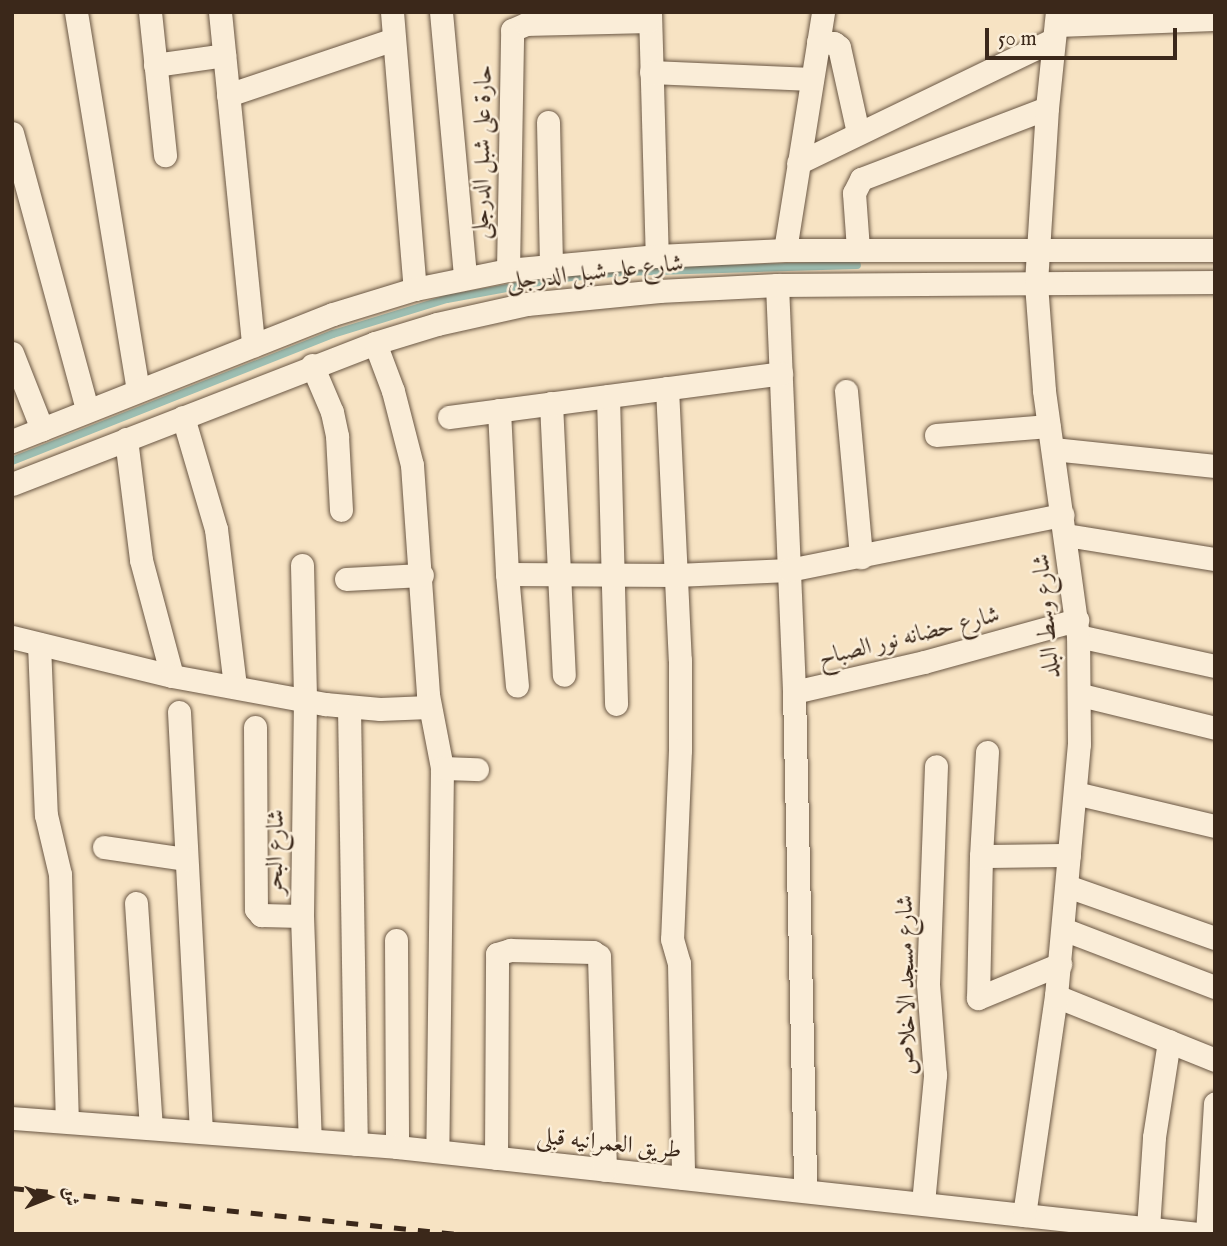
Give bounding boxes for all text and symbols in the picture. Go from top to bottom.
scale bar [989,14,1182,58]
text: 50 m [998,26,1037,53]
street label: حارة على شبل الدرجلى [467,64,499,240]
street label: شارع على شبل الدرجلى [505,249,685,297]
street label: شارع وسط البلد [1027,553,1067,679]
street label: شارع حضانه نور الصباح [815,601,1003,673]
street label: شارع البحر [261,809,291,895]
street label: شارع مسجد الاخلاص [891,895,923,1075]
street label: طريق العمرانيه قبلى [535,1122,683,1166]
north arrow [14,1162,84,1232]
text: ش [58,1187,82,1206]

